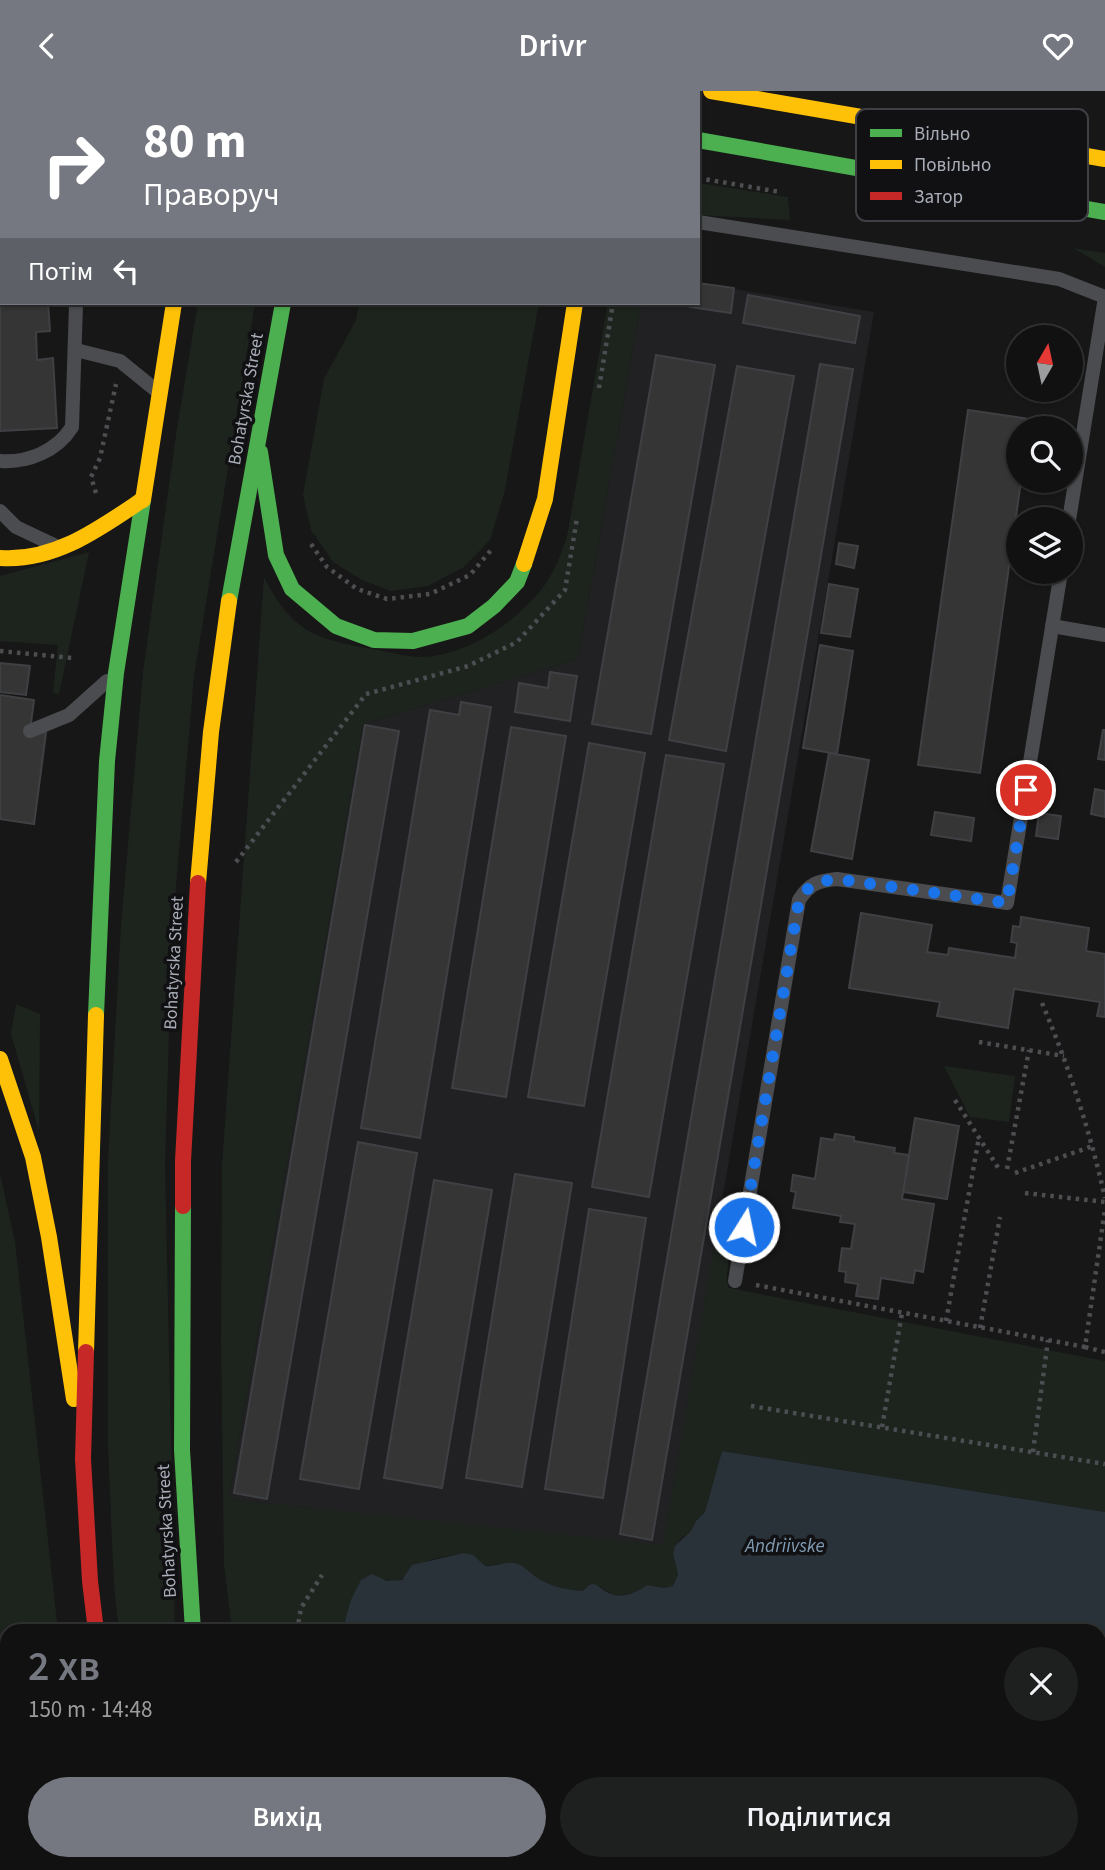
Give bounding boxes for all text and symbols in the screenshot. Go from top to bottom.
text: Drivr [518,23,587,69]
icon: back [28,27,66,65]
icon: heart [1039,27,1077,65]
text: 80 m [143,107,247,177]
legend [856,109,1088,221]
icon: right [28,119,119,210]
text: Вільно [914,121,970,148]
text: Повільно [914,152,991,179]
text: Праворуч [143,172,280,218]
text: Затор [914,184,963,211]
icon: left [107,252,145,290]
text: Потім [28,253,93,290]
north arrow [1006,325,1083,403]
map controls [1006,325,1083,584]
street label: Bohatyrska Street [222,331,270,467]
button: search [1006,416,1083,493]
button: layers [1006,507,1083,584]
pin [996,760,1056,820]
icon: arrive [1007,771,1045,809]
street label: Bohatyrska Street [158,896,190,1030]
position arrow [707,1190,781,1264]
street label: Bohatyrska Street [151,1464,183,1598]
water label: Andriivske [744,1533,825,1560]
text: 2 хв [28,1637,100,1697]
button: close [1004,1647,1078,1721]
text: 150 m · 14:48 [28,1693,152,1726]
button: Вихід [28,1777,546,1857]
button: Поділитися [560,1777,1078,1857]

